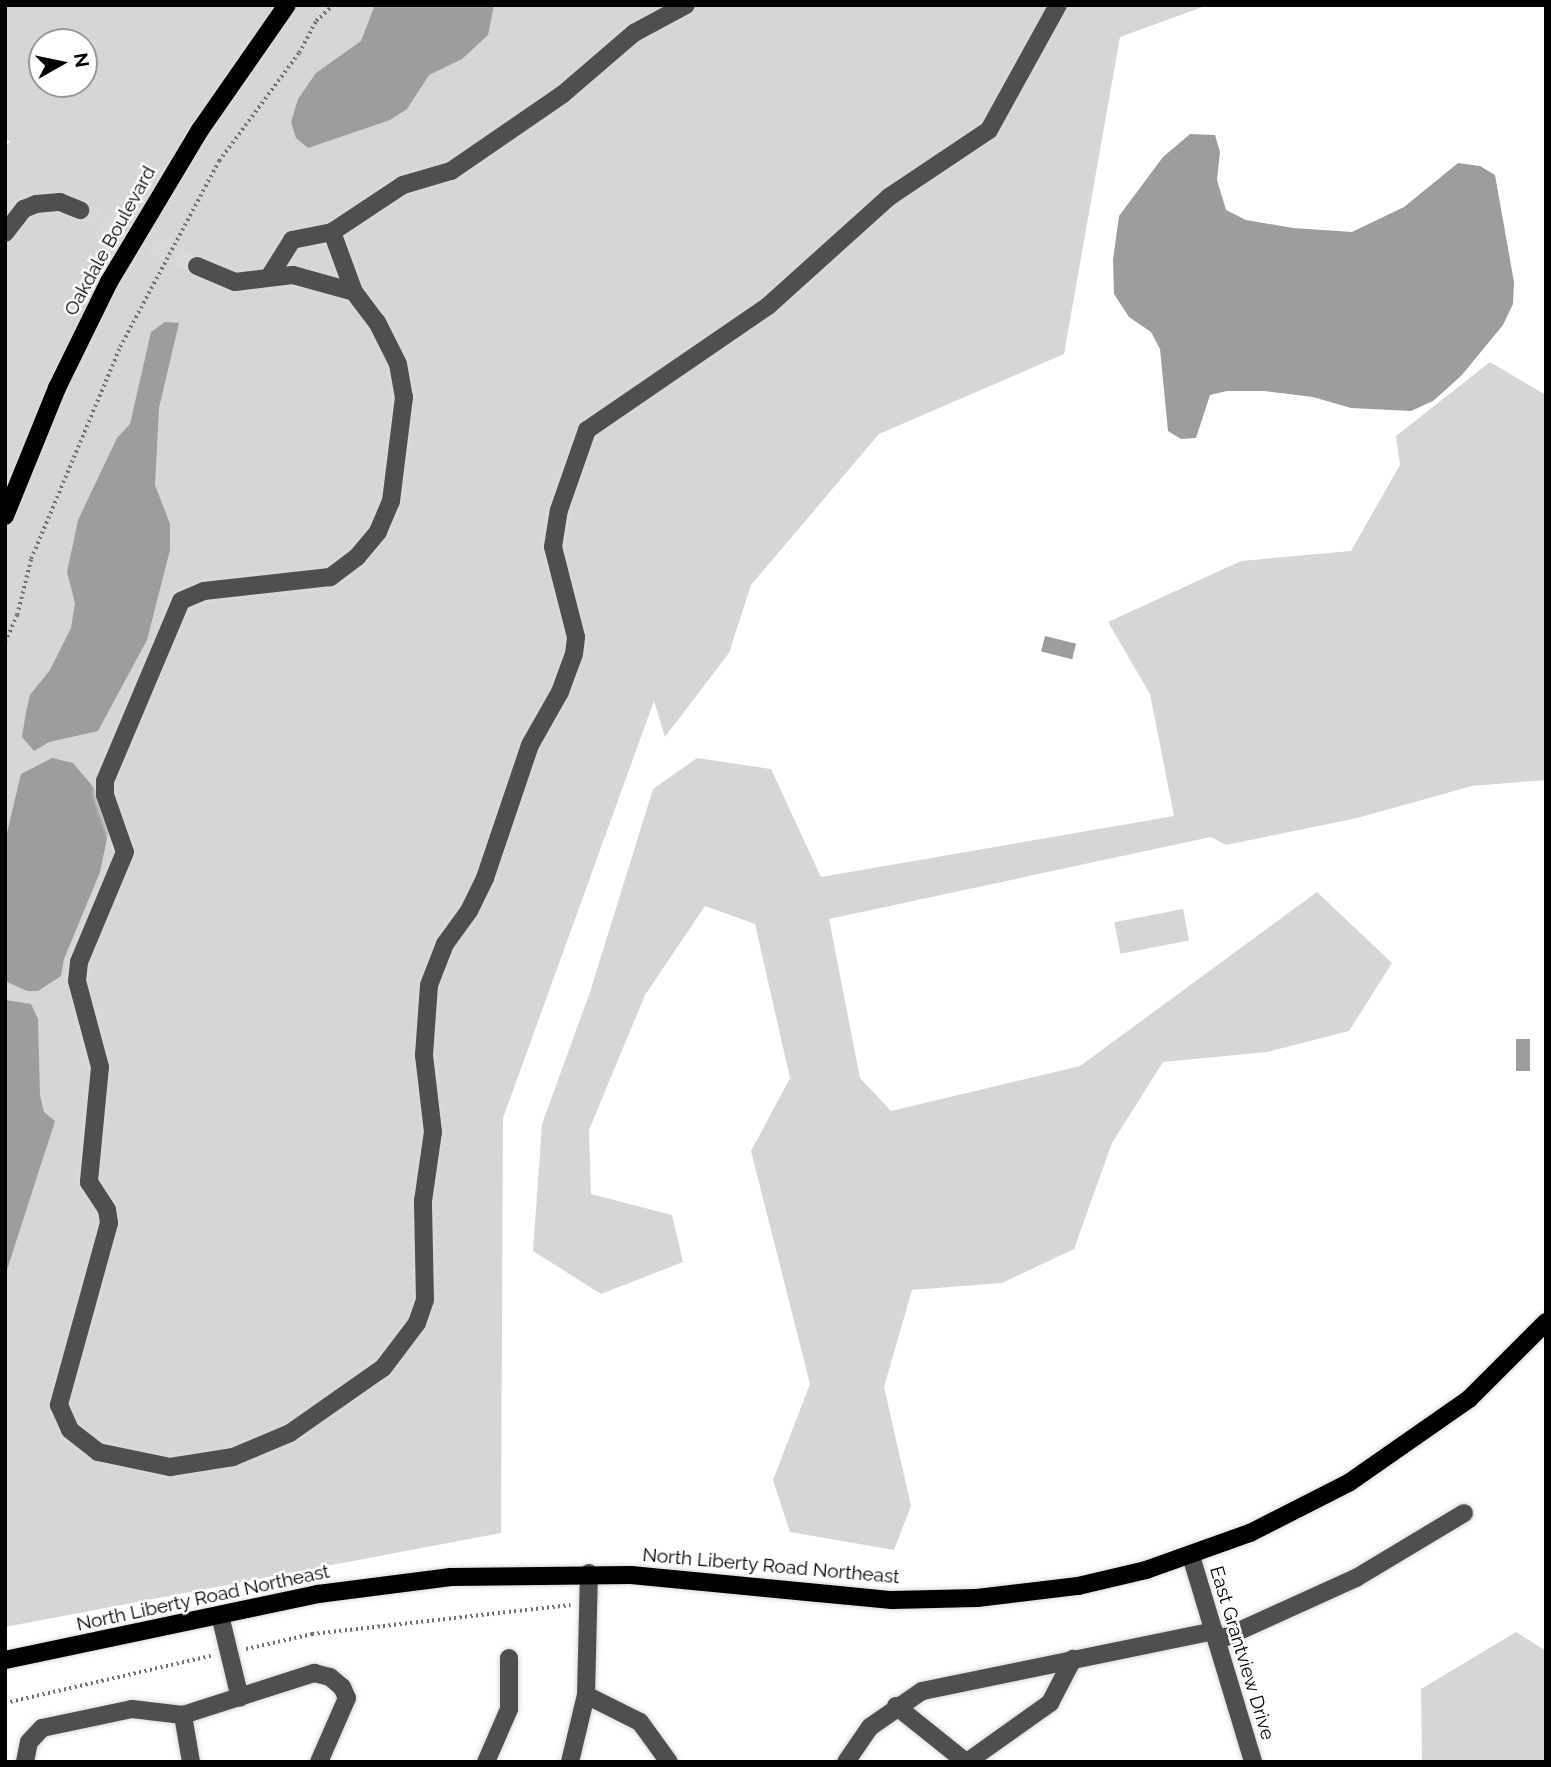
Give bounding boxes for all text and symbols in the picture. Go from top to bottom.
north arrow [28,28,98,98]
text: N [70,51,94,69]
street label: Oakdale Boulevard [59,162,161,320]
street label: North Liberty Road Northeast [641,1543,901,1589]
street label: North Liberty Road Northeast [74,1560,332,1636]
street label: East Grantview Drive [1205,1563,1279,1743]

